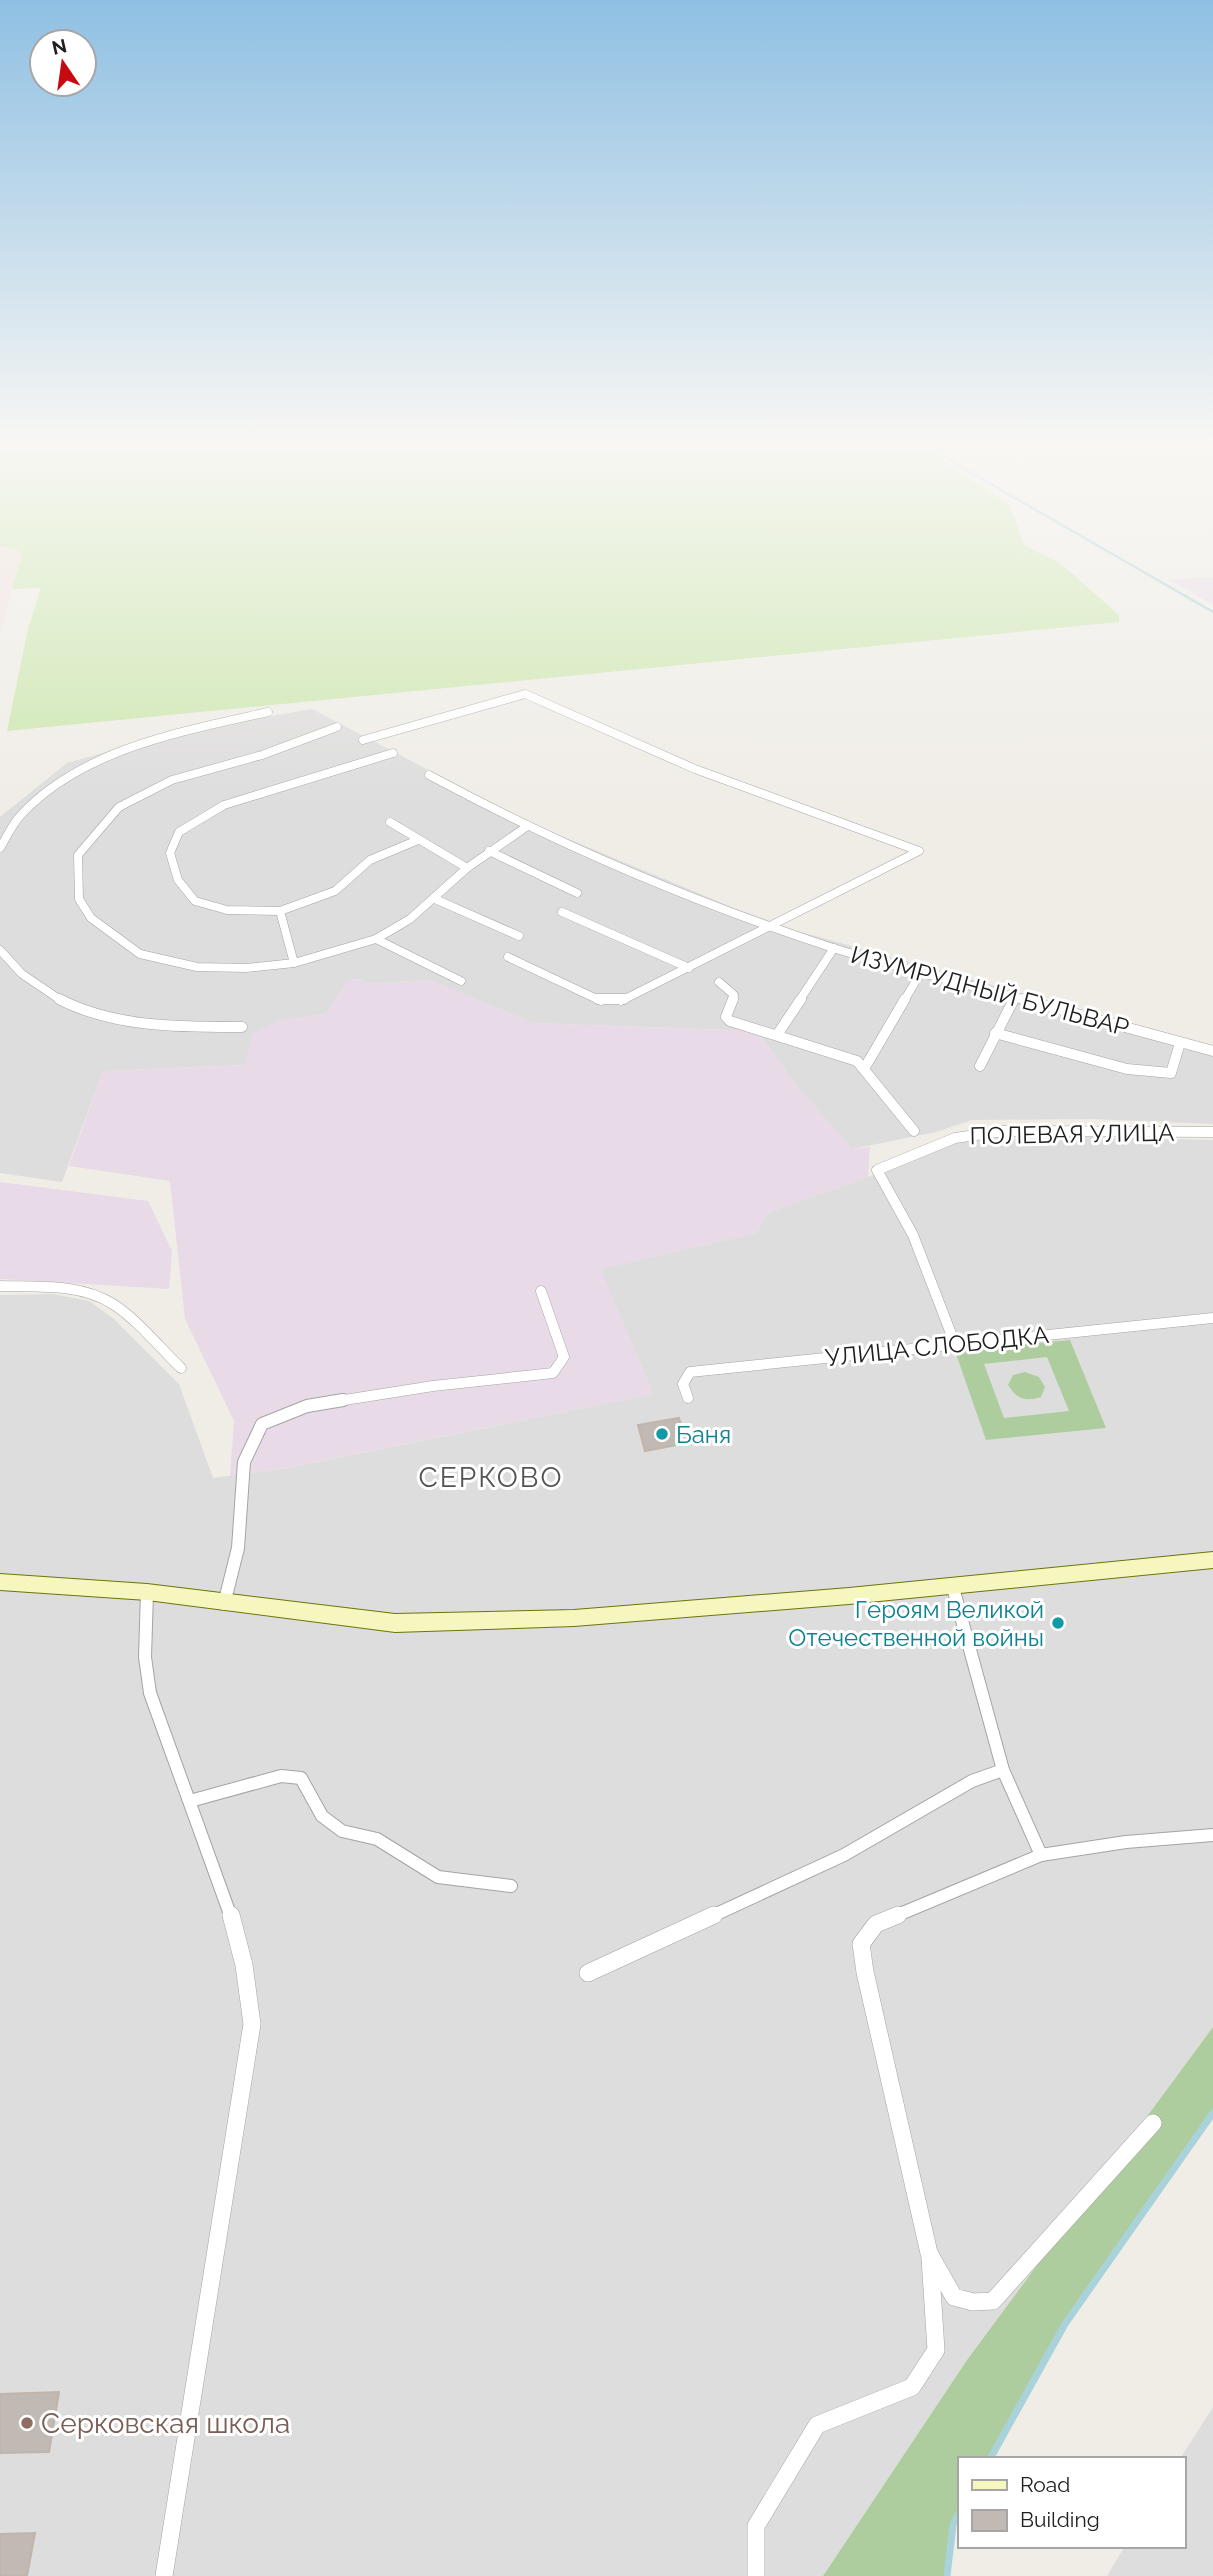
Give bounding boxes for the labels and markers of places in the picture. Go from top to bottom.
place label: Баня [676,1420,731,1449]
marker: Баня [654,1426,670,1442]
place label: Героям Великой Отечественной войны [788,1595,1044,1652]
marker: Героям Великой Отечественной войны [1050,1615,1066,1631]
place label: Серковская школа [41,2407,290,2440]
marker: Серковская школа [19,2415,35,2431]

